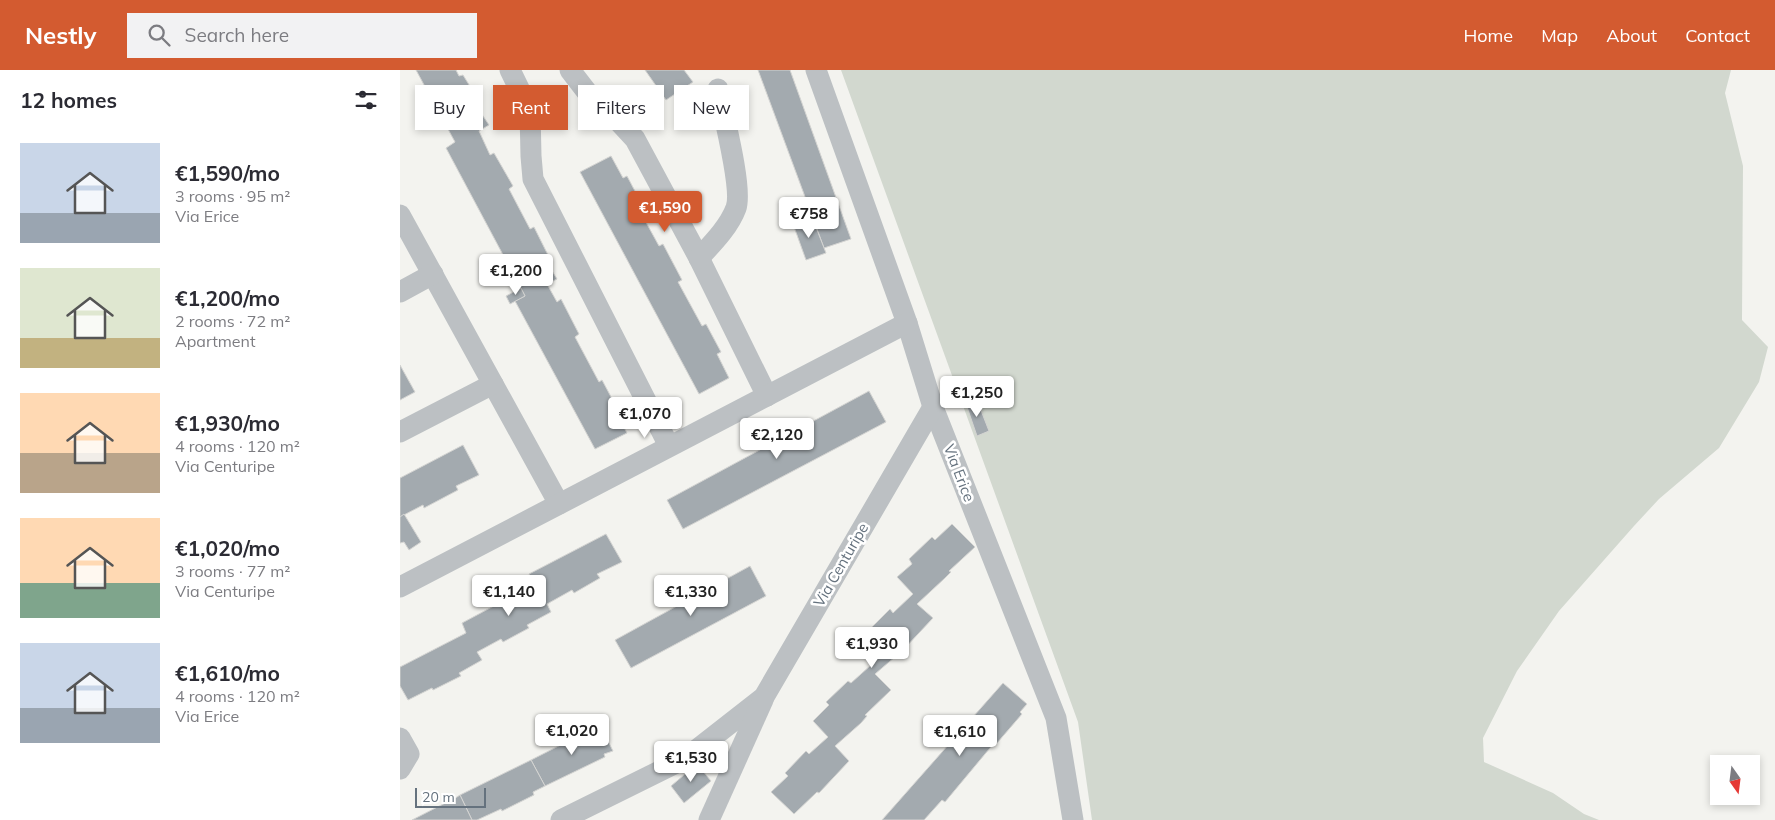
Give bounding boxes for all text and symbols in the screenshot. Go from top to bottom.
search box [127,13,477,58]
text: Nestly [25,20,97,50]
icon: search [145,21,173,49]
text: Search here [185,23,289,47]
text: Home [1463,24,1513,47]
text: Map [1541,24,1578,47]
text: About [1606,24,1657,47]
text: Contact [1685,24,1750,47]
chip: Buy [415,85,483,130]
chip: Rent [493,85,568,130]
chip: Filters [578,85,664,130]
chip: New [674,85,749,130]
icon: filters [352,86,380,114]
text: 12 homes [20,87,117,113]
text: €1,590/mo [175,160,280,186]
icon: home [60,163,120,223]
text: 3 rooms · 95 m² [175,186,290,206]
pin: €1,590 [624,190,706,233]
pin: €758 [779,196,839,239]
text: €1,590 [639,197,691,217]
text: €758 [790,203,828,223]
text: Via Erice [175,206,239,226]
pin: €1,200 [475,254,557,296]
text: €1,200 [490,260,542,280]
text: €1,200/mo [175,285,280,311]
icon: home [60,288,120,348]
text: 2 rooms · 72 m² [175,311,290,331]
text: Apartment [175,331,256,351]
pin: €1,250 [936,376,1018,418]
text: €1,250 [951,382,1003,402]
pin: €1,070 [604,396,686,439]
text: €1,070 [619,403,671,423]
text: €1,930/mo [175,410,280,436]
icon: home [60,413,120,473]
pin: €2,120 [736,418,818,460]
text: €2,120 [751,424,803,444]
text: 4 rooms · 120 m² [175,436,300,456]
street label: Via Erice [940,441,979,504]
text: Via Centuripe [175,456,275,476]
street label: Via Centuripe [809,519,872,610]
text: €1,020/mo [175,535,280,561]
icon: home [60,538,120,598]
text: 3 rooms · 77 m² [175,561,290,581]
pin: €1,140 [468,574,550,617]
pin: €1,330 [650,574,732,617]
text: Via Centuripe [175,581,275,601]
text: €1,140 [483,581,535,601]
text: €1,330 [665,581,717,601]
pin: €1,930 [831,626,913,669]
text: €1,930 [846,633,898,653]
text: €1,610/mo [175,660,280,686]
icon: home [60,663,120,723]
text: 4 rooms · 120 m² [175,686,300,706]
text: Via Erice [175,706,239,726]
pin: €1,020 [531,714,613,756]
pin: €1,610 [919,714,1001,757]
text: €1,020 [546,720,598,740]
text: €1,610 [934,721,986,741]
pin: €1,530 [650,740,732,783]
text: €1,530 [665,747,717,767]
north arrow [1710,755,1760,805]
map controls [1710,755,1760,805]
scale bar [415,785,486,808]
text: 20 m [422,788,455,806]

